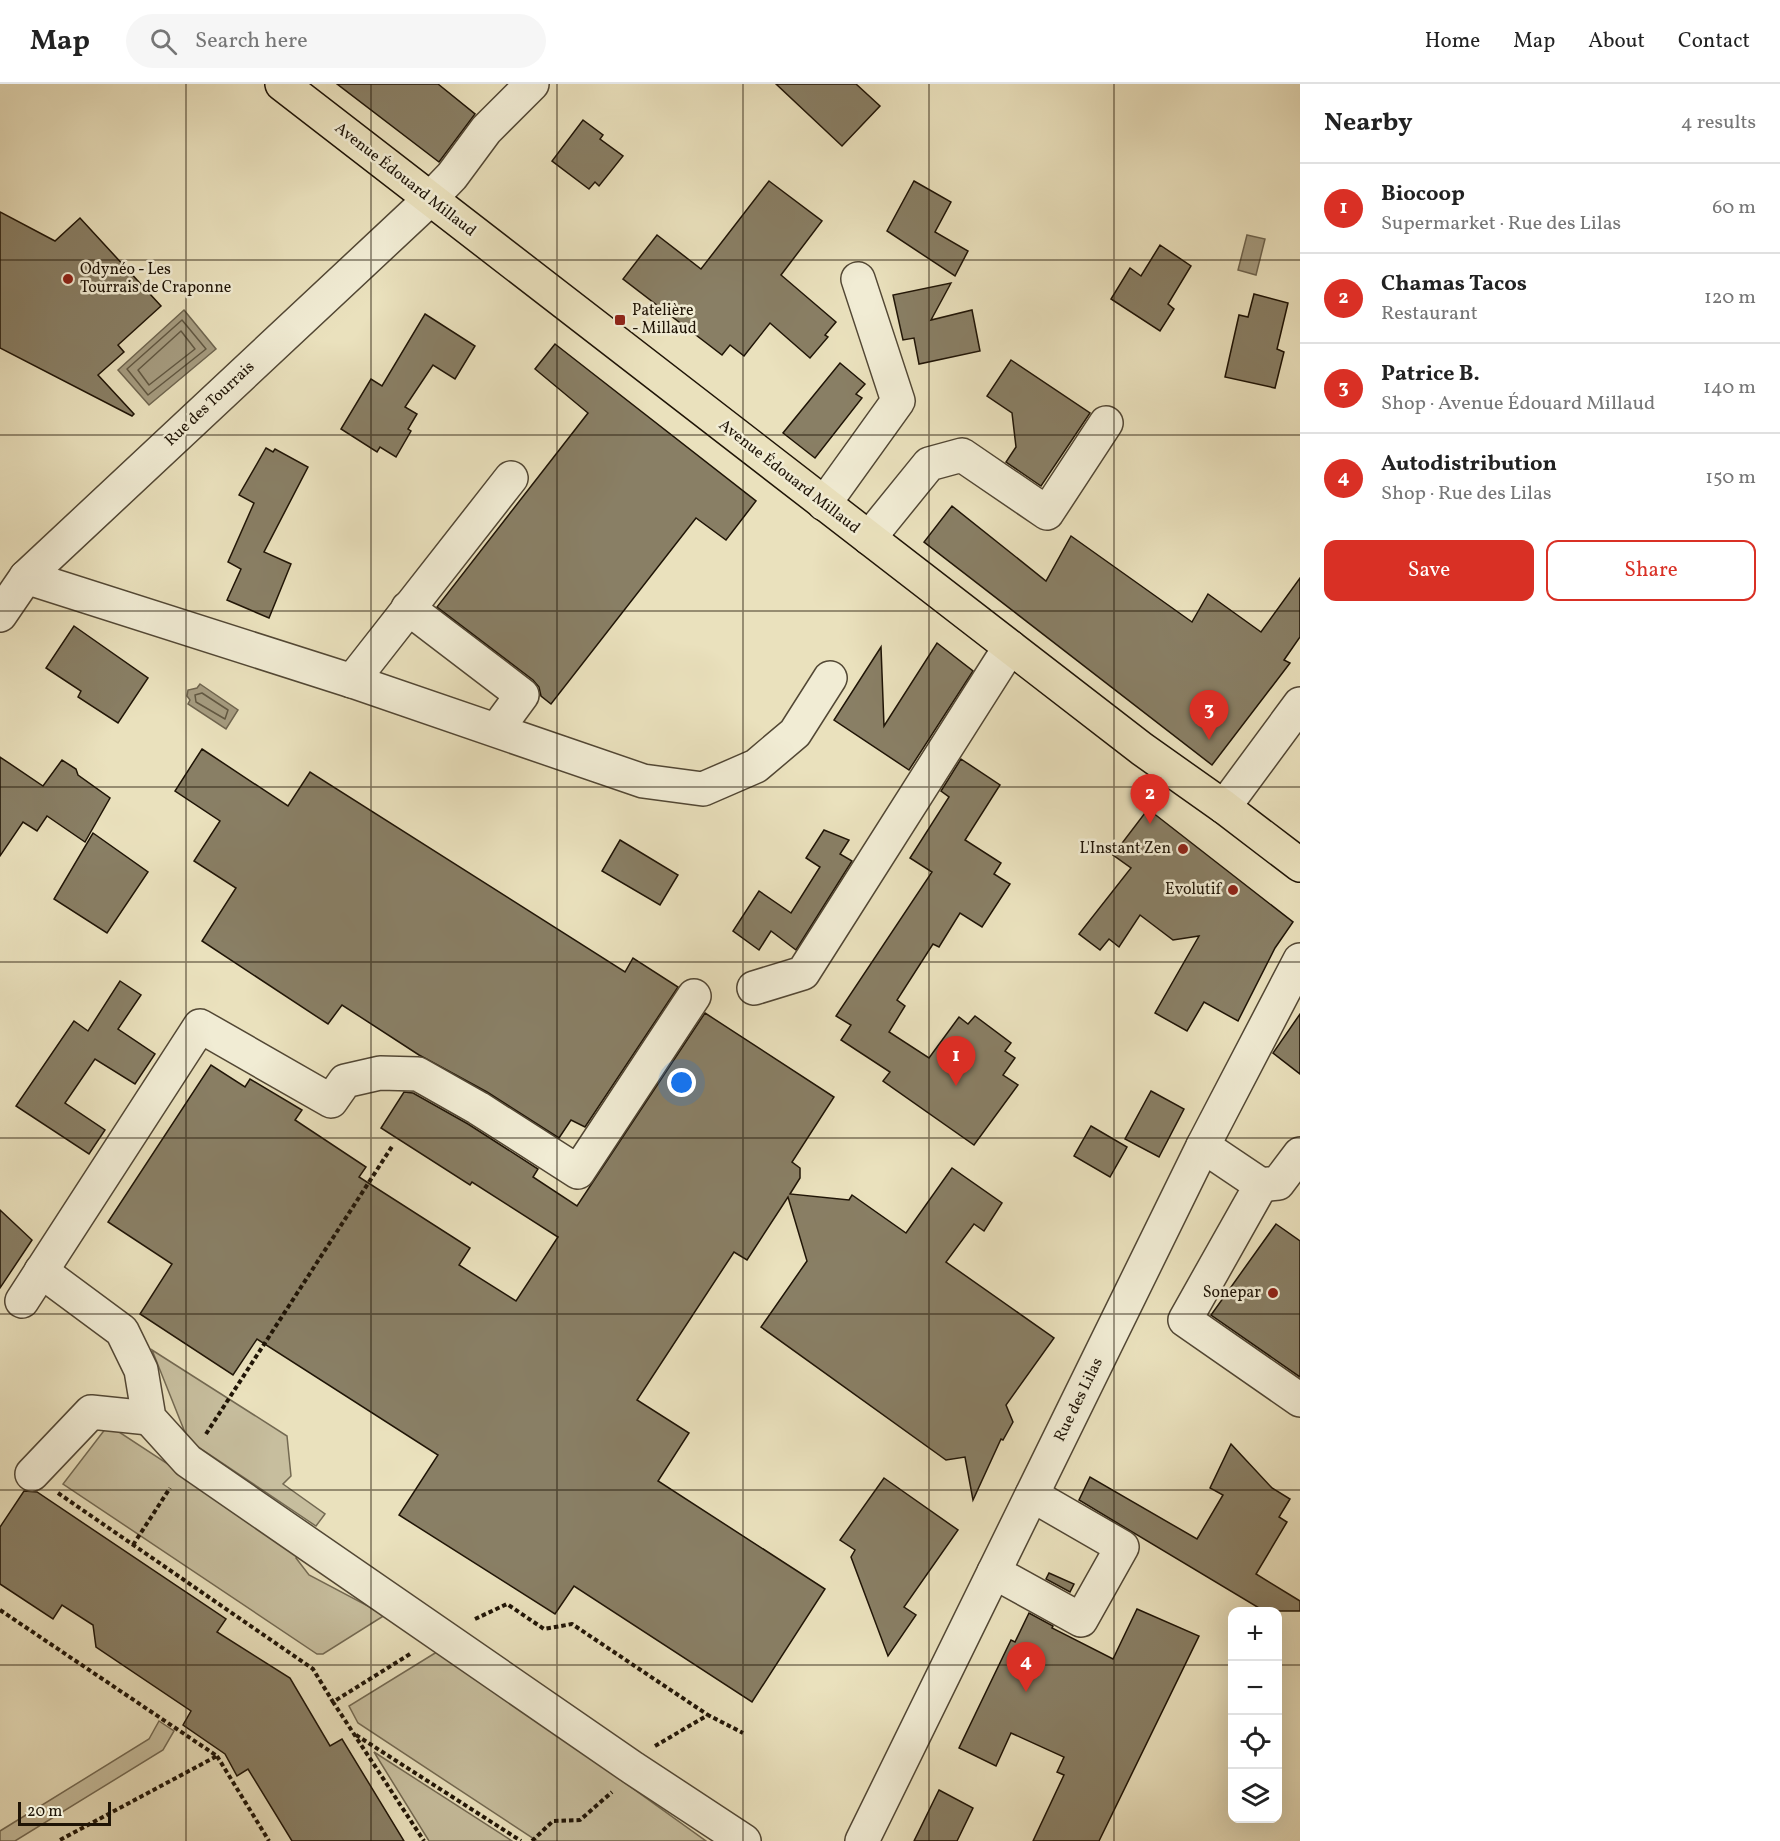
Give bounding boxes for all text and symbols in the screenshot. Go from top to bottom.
search box [126,14,546,68]
text: Map [30,22,90,61]
icon: search [147,25,180,58]
text: Search here [195,26,308,57]
text: Home [1425,27,1480,56]
text: Map [1513,27,1555,56]
text: About [1588,27,1645,56]
text: Contact [1678,27,1750,56]
text: Nearby [1324,105,1413,141]
text: 4 results [1681,109,1756,137]
street label: Avenue Édouard Millaud [330,118,480,242]
text: Biocoop [1381,179,1465,210]
text: 1 [1339,194,1348,222]
text: 60 m [1712,194,1756,222]
text: Supermarket · Rue des Lilas [1381,210,1621,238]
place label: Odynéo - Les Tourrais de Craponne [80,259,231,299]
text: Chamas Tacos [1381,269,1527,300]
marker: Odynéo - Les Tourrais de Craponne [61,272,75,286]
text: 2 [1338,284,1349,312]
text: 120 m [1704,284,1756,312]
place label: Patelière - Millaud [632,300,697,340]
text: Restaurant [1381,300,1478,328]
marker: Patelière - Millaud [613,313,627,327]
street label: Rue des Tourrais [160,356,260,452]
text: Patrice B. [1381,359,1480,390]
text: 3 [1338,374,1349,402]
text: 140 m [1703,374,1756,402]
text: Shop · Avenue Édouard Millaud [1381,390,1655,418]
street label: Avenue Édouard Millaud [714,415,864,539]
text: Autodistribution [1381,449,1557,480]
text: 4 [1337,464,1350,492]
text: 150 m [1705,464,1756,492]
text: Shop · Rue des Lilas [1381,480,1551,508]
button: Save [1324,540,1534,601]
button: Share [1546,540,1756,601]
pin: 3 [1190,690,1228,740]
pin: 2 [1130,774,1170,824]
place label: L'Instant Zen [1079,838,1171,860]
marker: L'Instant Zen [1176,842,1190,856]
place label: Evolutif [1165,879,1223,901]
marker: Evolutif [1226,883,1240,897]
pin: 1 [936,1036,976,1086]
your location [667,1068,696,1097]
place label: Sonepar [1203,1282,1261,1304]
marker: Sonepar [1266,1286,1280,1300]
street label: Rue des Lilas [1049,1354,1109,1446]
map controls [1228,1607,1282,1823]
button: + [1228,1607,1282,1661]
pin: 4 [1006,1642,1046,1692]
button: − [1228,1661,1282,1715]
button: locate [1228,1715,1282,1769]
button: layers [1228,1769,1282,1823]
scale bar [18,1799,111,1826]
text: 20 m [27,1801,62,1823]

